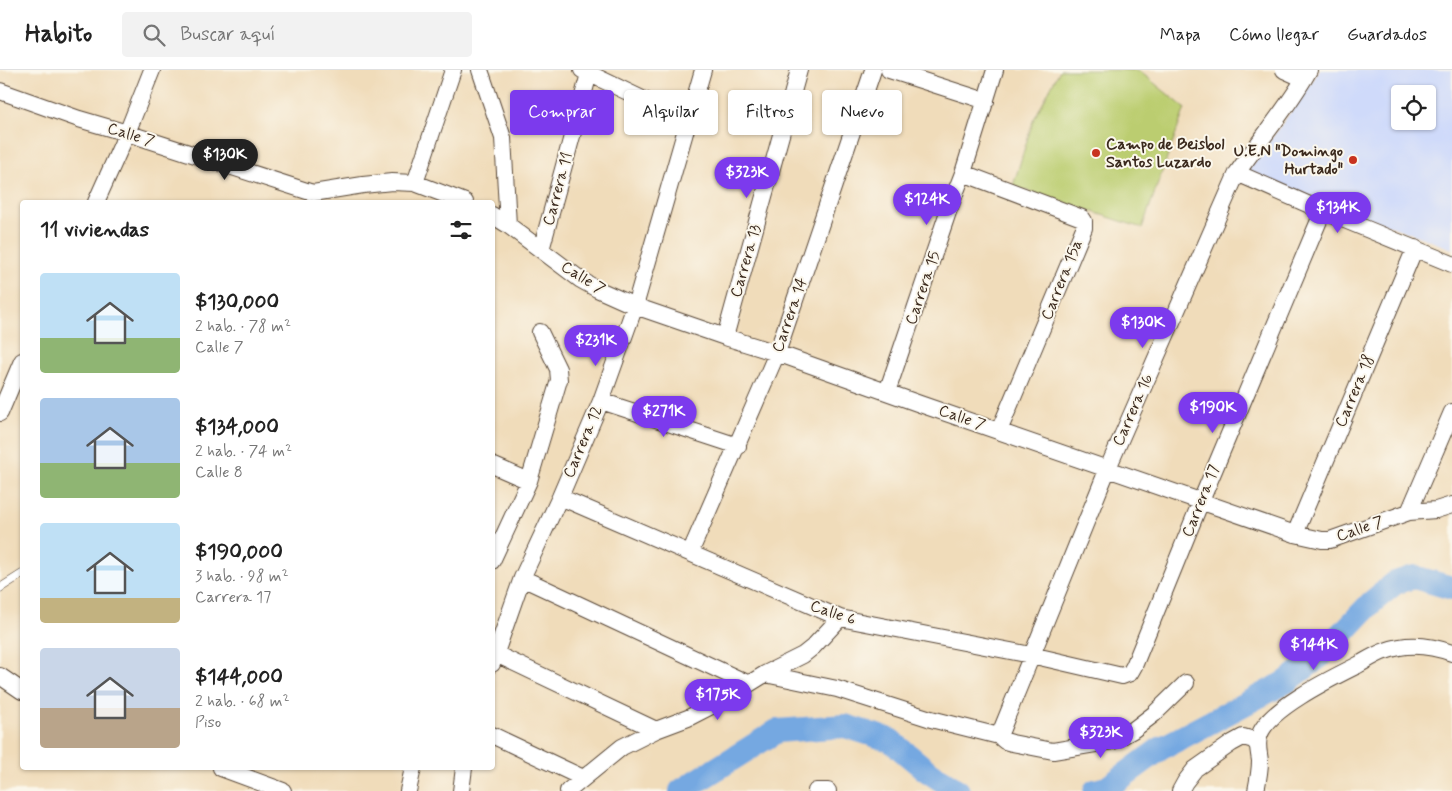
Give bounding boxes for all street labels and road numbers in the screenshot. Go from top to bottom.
street label: Calle 7 [105,118,158,152]
street label: Carrera 11 [538,150,578,228]
street label: Carrera 13 [726,222,766,300]
street label: Carrera 15a [1036,237,1088,323]
street label: Carrera 15 [901,248,945,328]
street label: Calle 7 [557,256,609,300]
street label: Carrera 14 [767,274,813,355]
street label: Carrera 18 [1330,351,1380,431]
street label: Carrera 16 [1108,370,1158,449]
street label: Calle 7 [936,400,989,436]
street label: Carrera 12 [558,403,608,481]
street label: Carrera 17 [1177,462,1225,540]
street label: Calle 7 [1334,511,1387,547]
street label: Calle 6 [807,595,859,631]

